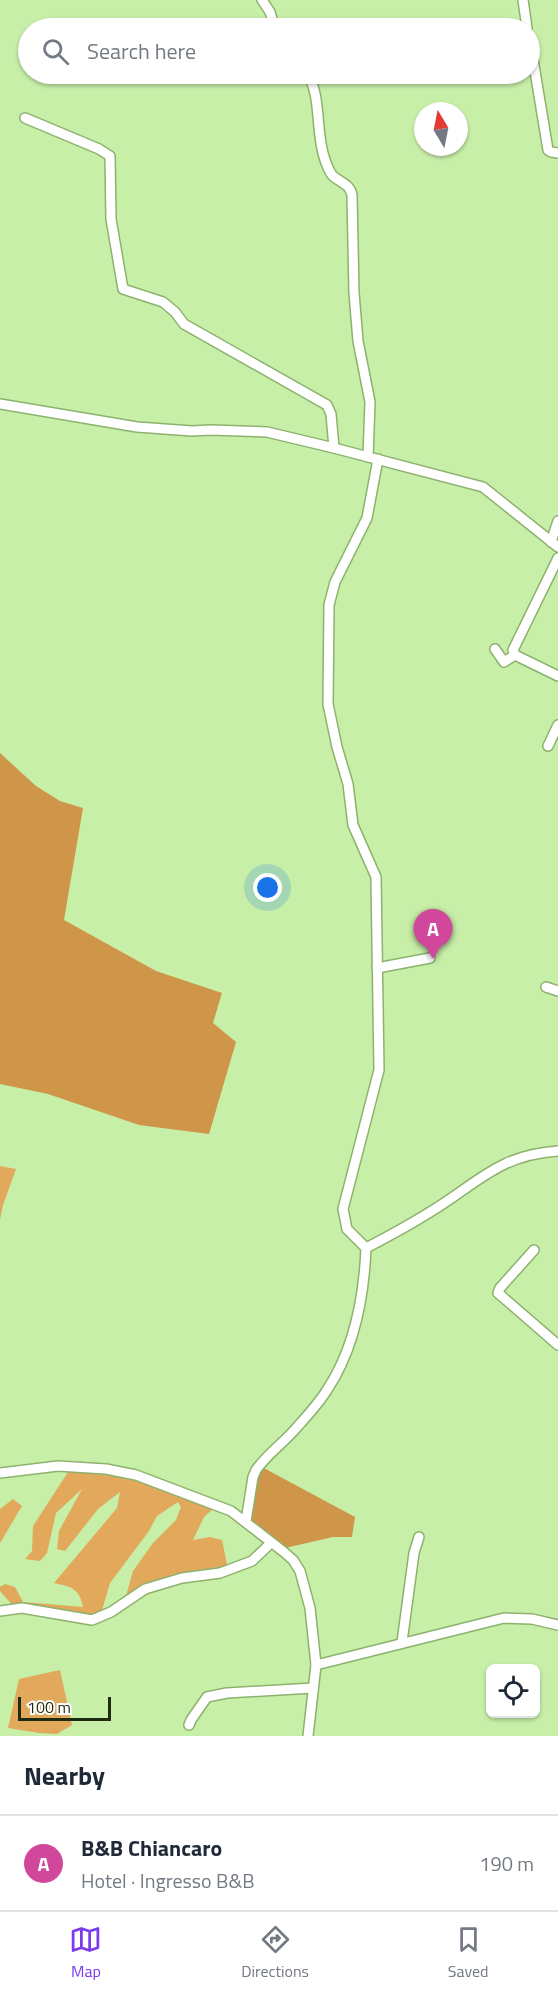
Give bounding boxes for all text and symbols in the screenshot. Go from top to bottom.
search box [18,18,540,84]
text: Search here [87,34,196,68]
icon: search [39,35,72,68]
north arrow [414,102,468,156]
your location [253,873,282,902]
pin: A [414,910,452,959]
map controls [486,1664,540,1718]
button: locate [486,1664,540,1718]
scale bar [18,1694,111,1722]
text: 100 m [27,1695,71,1719]
text: Nearby [24,1756,105,1795]
text: B&B Chiancaro [81,1831,222,1865]
text: A [37,1848,50,1879]
text: 190 m [479,1848,534,1879]
text: Hotel · Ingresso B&B [81,1865,254,1896]
tab: Map [69,1923,102,1983]
tab: Directions [241,1923,309,1983]
tab: Saved [448,1923,489,1983]

